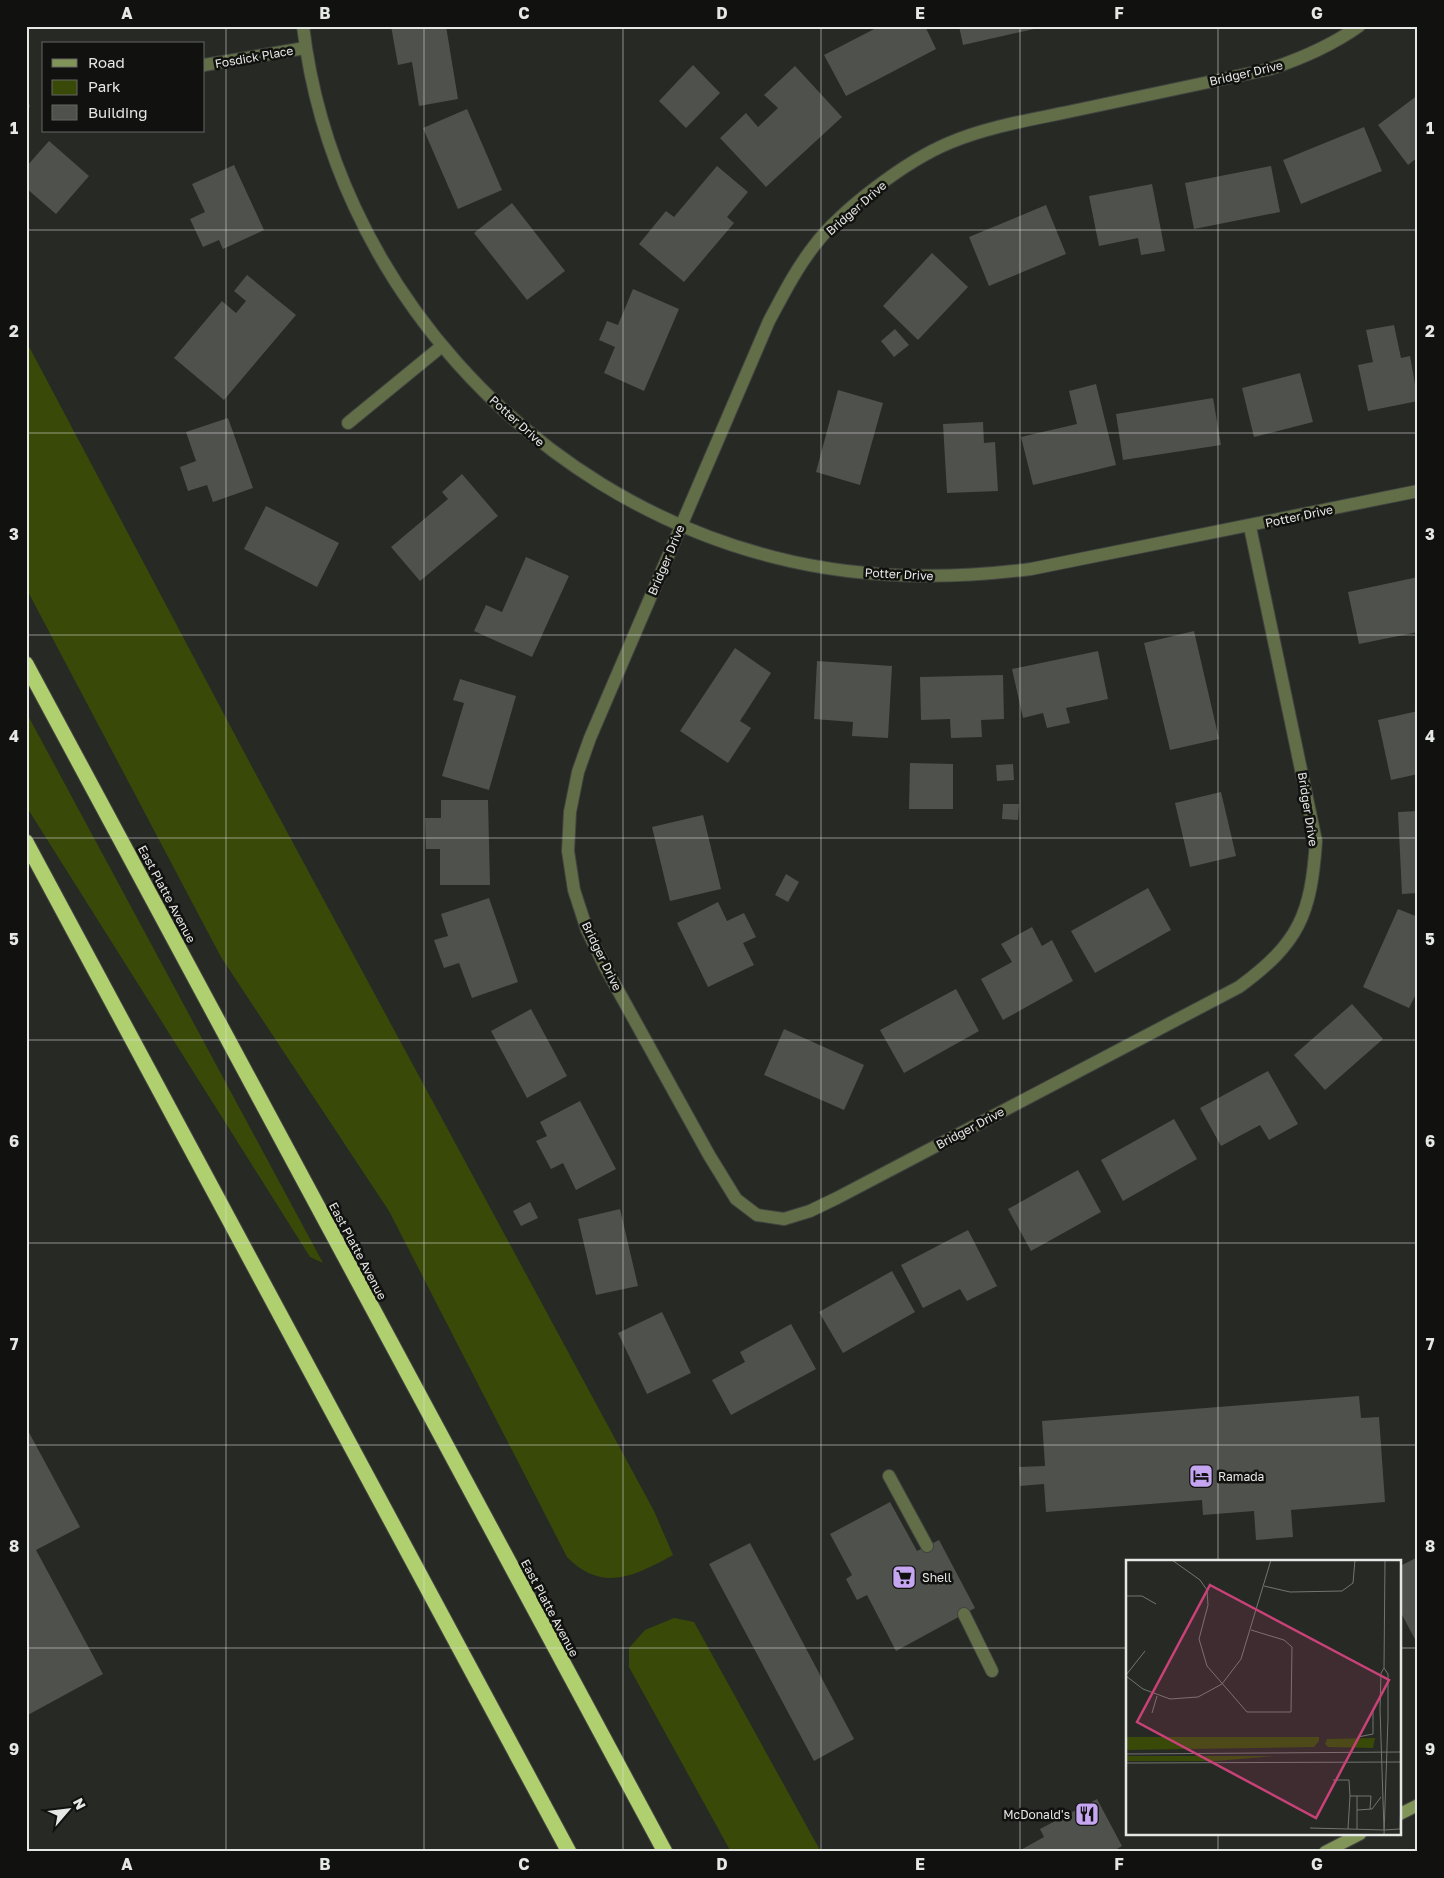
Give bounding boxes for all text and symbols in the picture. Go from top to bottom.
text: A [121,3,133,23]
text: B [319,3,331,23]
text: C [518,3,530,23]
text: D [716,3,728,23]
text: E [915,3,925,23]
text: F [1114,3,1124,23]
text: G [1311,3,1323,23]
legend [42,42,205,132]
street label: Fosdick Place [214,43,294,71]
text: Road [88,53,125,71]
street label: Bridger Drive [1208,57,1284,89]
text: Park [88,77,121,95]
text: Building [88,103,148,121]
text: 1 [10,118,18,138]
text: 1 [1426,118,1434,138]
street label: Bridger Drive [823,178,889,238]
text: 2 [9,321,19,341]
text: 2 [1425,321,1435,341]
street label: Potter Drive [486,392,548,450]
street label: Potter Drive [1264,502,1334,530]
street label: Bridger Drive [644,522,688,597]
text: 3 [9,524,19,544]
text: 3 [1425,524,1435,544]
street label: Potter Drive [864,565,934,583]
text: 4 [9,726,19,746]
text: 4 [1425,726,1435,746]
street label: Bridger Drive [1295,771,1321,847]
street label: East Platte Avenue [135,843,199,945]
street label: Bridger Drive [579,919,625,993]
text: 5 [9,929,19,949]
text: 5 [1425,929,1435,949]
street label: Bridger Drive [933,1104,1007,1152]
text: 6 [9,1131,19,1151]
text: 6 [1425,1131,1435,1151]
street label: East Platte Avenue [326,1200,390,1302]
text: 7 [10,1334,19,1354]
text: 7 [1426,1334,1435,1354]
hotel icon: Ramada [1188,1463,1214,1489]
place label: Ramada [1218,1469,1264,1484]
text: 8 [9,1536,19,1556]
text: 8 [1425,1536,1435,1556]
street label: East Platte Avenue [518,1557,582,1659]
inset map [1126,1560,1402,1836]
supermarket icon: Shell [891,1564,917,1590]
place label: Shell [922,1570,952,1585]
text: 9 [9,1739,19,1759]
text: 9 [1425,1739,1435,1759]
north arrow [42,1786,92,1836]
text: N [70,1795,90,1812]
restaurant icon: McDonald's [1074,1801,1100,1827]
place label: McDonald's [1003,1807,1070,1822]
text: A [121,1854,133,1874]
text: B [319,1854,331,1874]
text: C [518,1854,530,1874]
text: D [716,1854,728,1874]
text: E [915,1854,925,1874]
text: F [1114,1854,1124,1874]
text: G [1311,1854,1323,1874]

